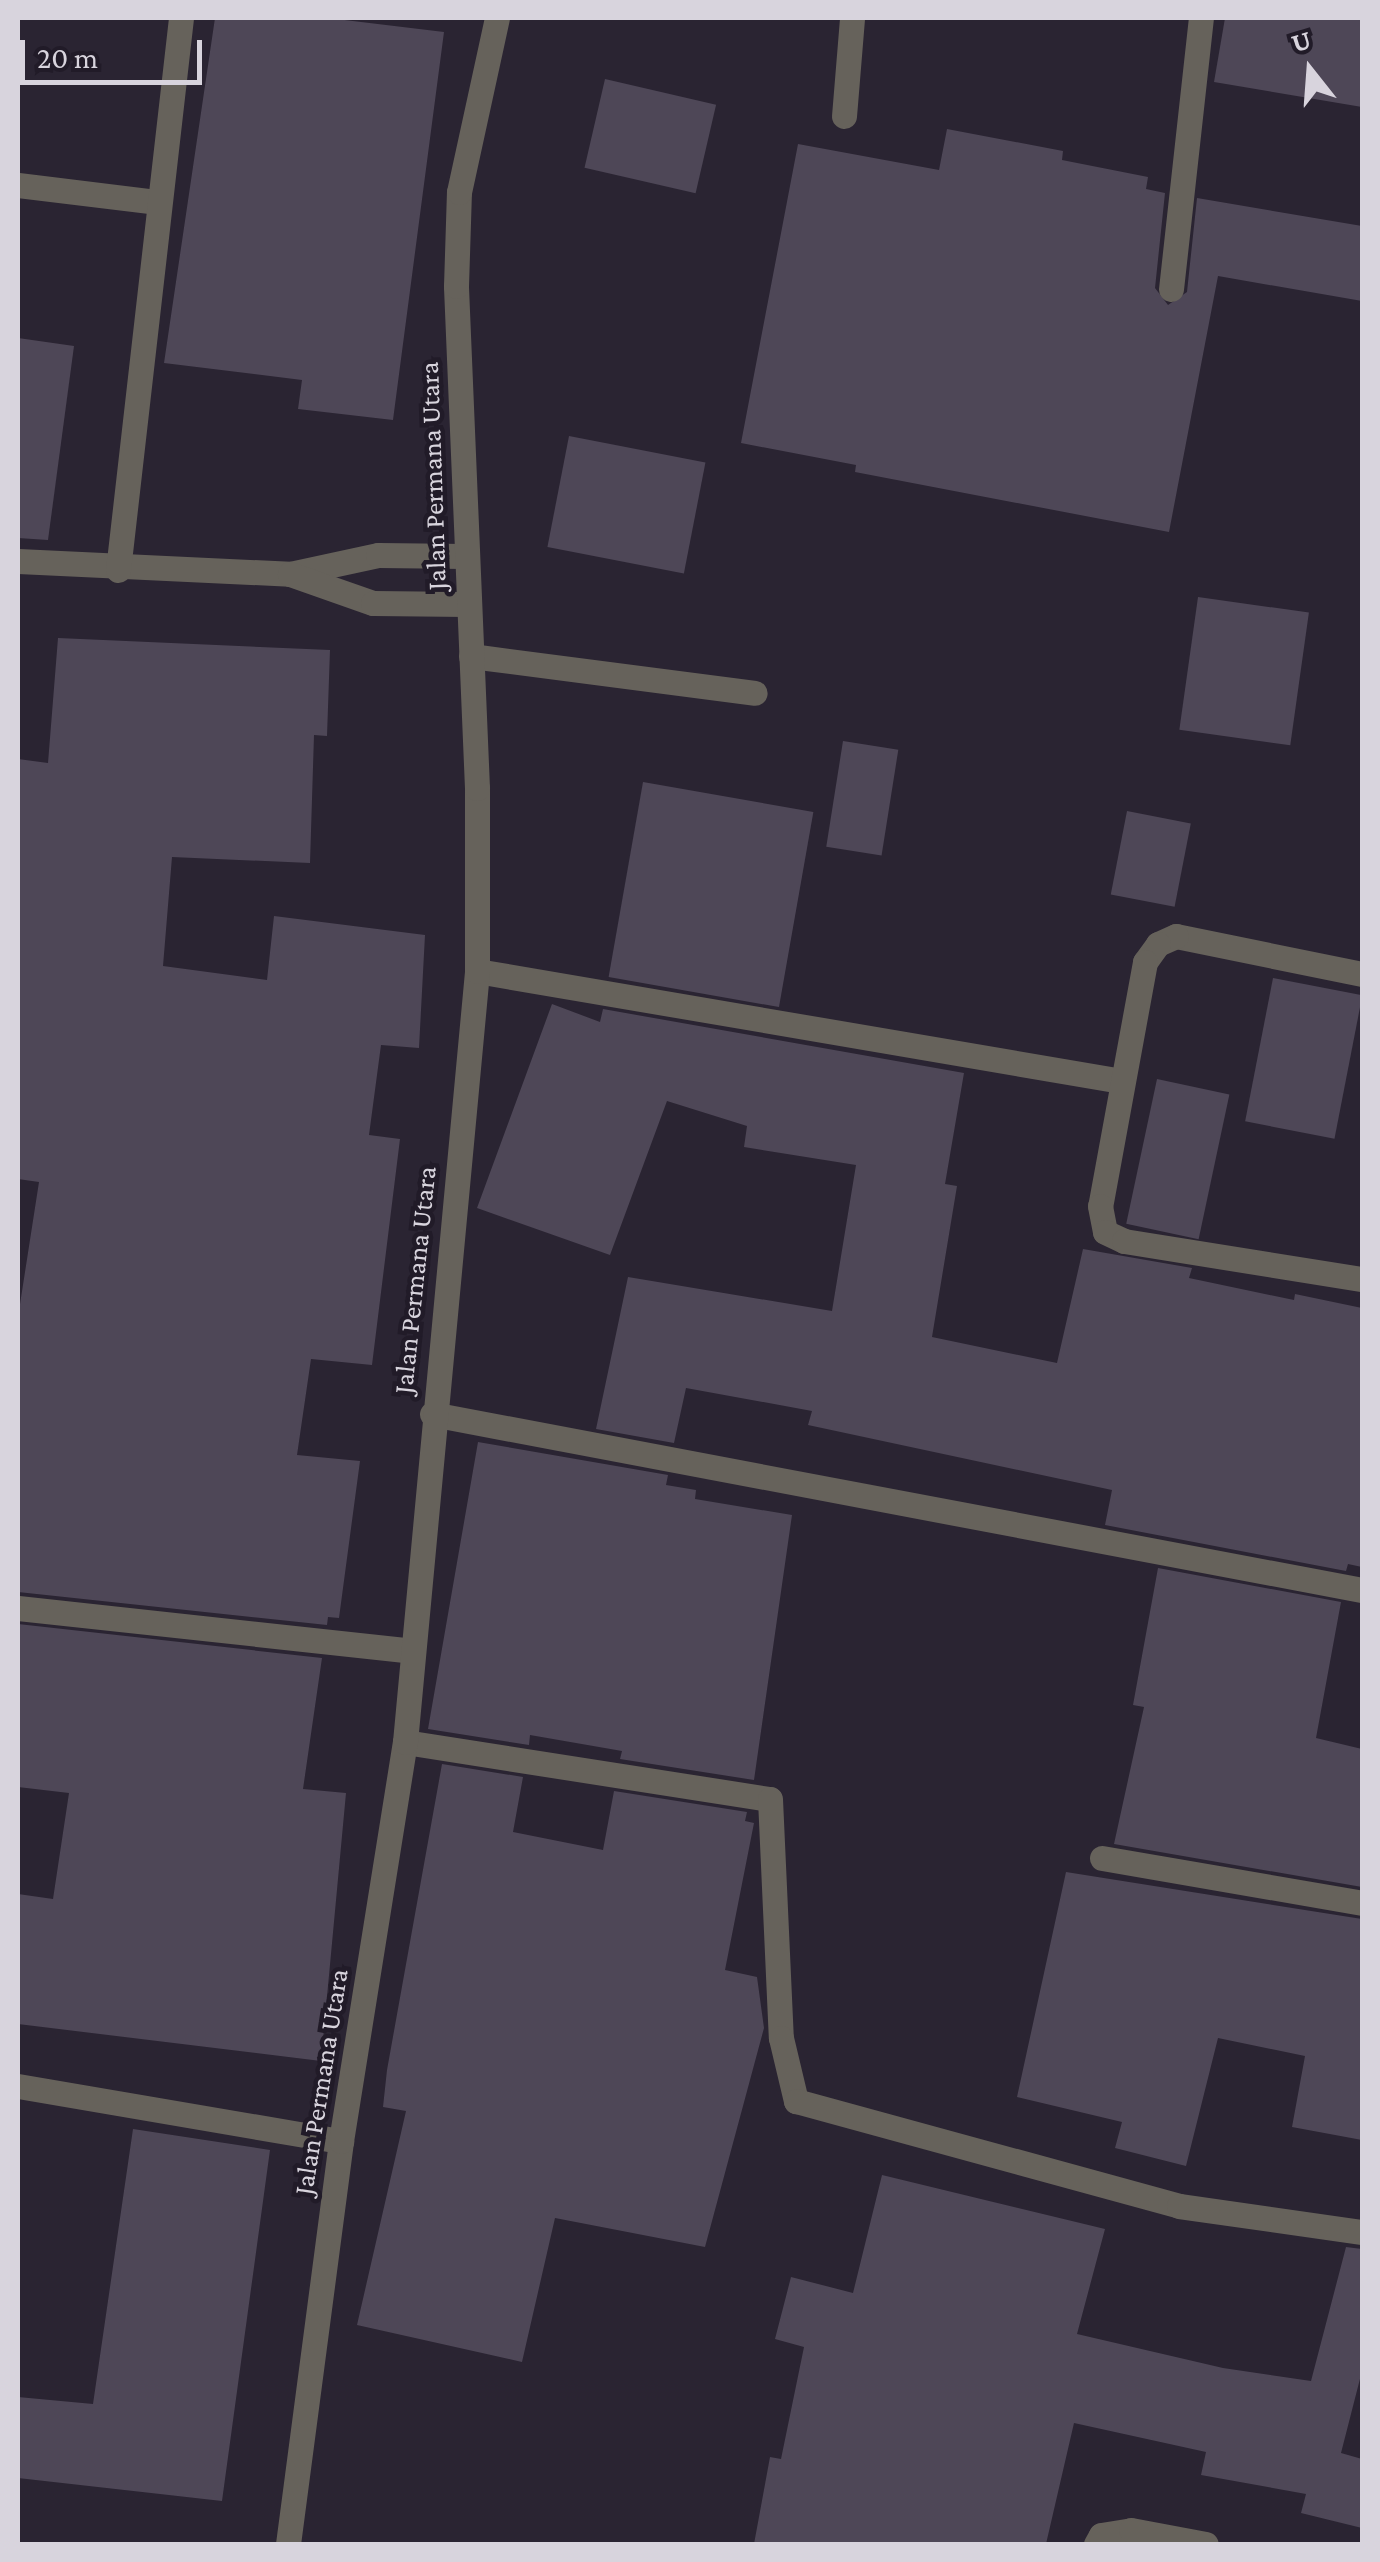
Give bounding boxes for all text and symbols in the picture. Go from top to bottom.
scale bar [25,20,208,82]
north arrow [1260,20,1360,120]
text: U [1287,23,1315,58]
text: 20 m [37,41,98,74]
street label: Jalan Permana Utara [412,361,454,591]
street label: Jalan Permana Utara [386,1164,444,1396]
street label: Jalan Permana Utara [287,1966,355,2198]

